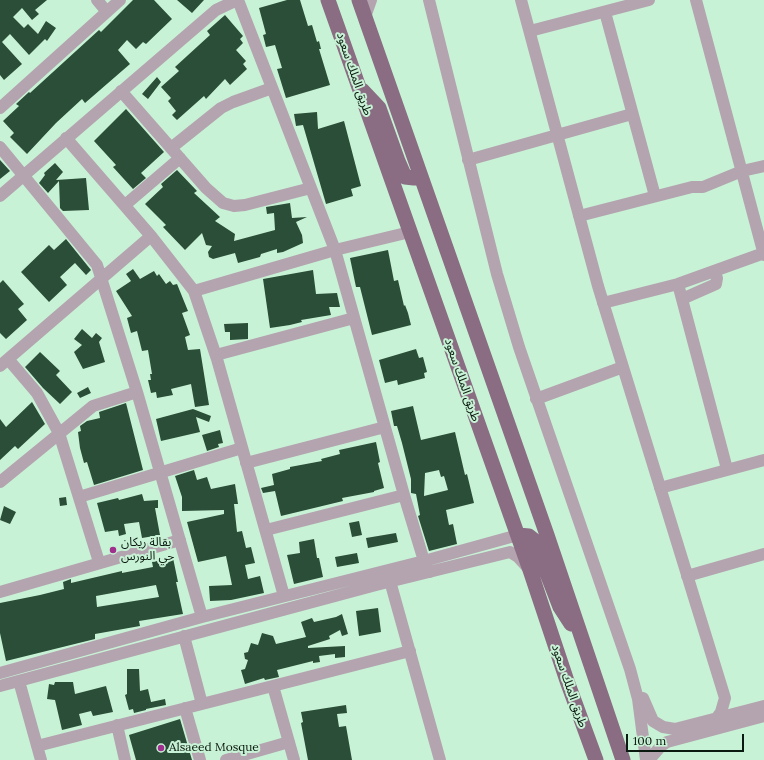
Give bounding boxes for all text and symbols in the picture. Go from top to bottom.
street label: طريق الملك سعود [333,31,375,117]
street label: طريق الملك سعود [441,337,483,423]
place label: بقالة ريكان حي النورس [121,536,174,564]
marker: بقالة ريكان حي النورس [108,545,118,555]
street label: طريق الملك سعود [548,643,590,729]
scale bar [628,726,746,752]
text: 100 m [633,733,666,748]
place label: Alsaeed Mosque [169,741,259,755]
marker: Alsaeed Mosque [156,743,166,753]

